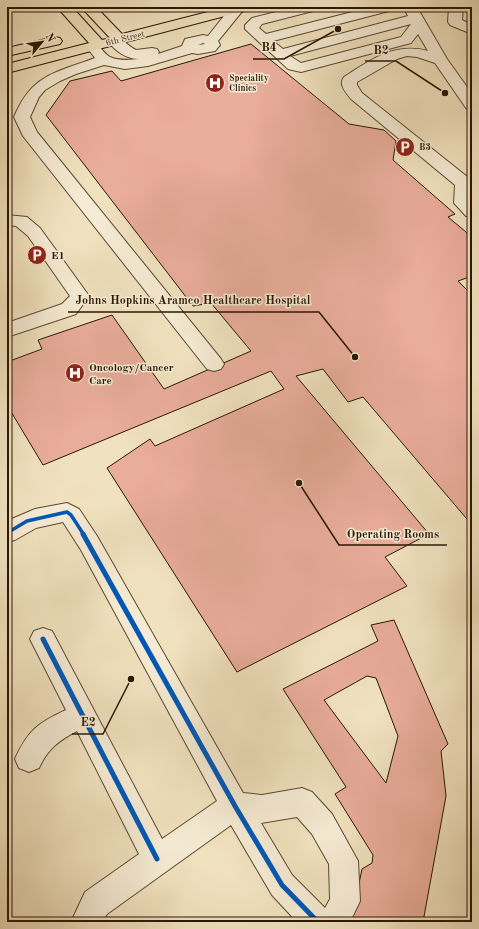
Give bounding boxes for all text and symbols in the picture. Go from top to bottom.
north arrow [22,22,62,62]
street label: 6th Street [105,29,145,48]
text: N [43,32,57,45]
callout: B4 [253,35,284,59]
callout: B2 [365,37,396,61]
text: B4 [261,42,277,54]
text: B2 [373,45,389,57]
hospital icon: Speciality Clinics [204,72,226,94]
place label: Speciality Clinics [229,74,269,93]
parking icon: B3 [394,136,416,158]
place label: B3 [419,143,431,152]
parking icon: E1 [26,244,48,266]
place label: E1 [51,251,65,262]
callout: Johns Hopkins Aramco Healthcare Hospital [68,288,319,312]
text: Johns Hopkins Aramco Healthcare Hospital [75,295,311,307]
hospital icon: Oncology/Cancer Care [64,362,86,384]
place label: Oncology/Cancer Care [89,363,174,387]
callout: Operating Rooms [339,521,447,545]
text: Operating Rooms [347,529,439,541]
callout: E2 [72,710,103,734]
text: E2 [80,717,96,729]

